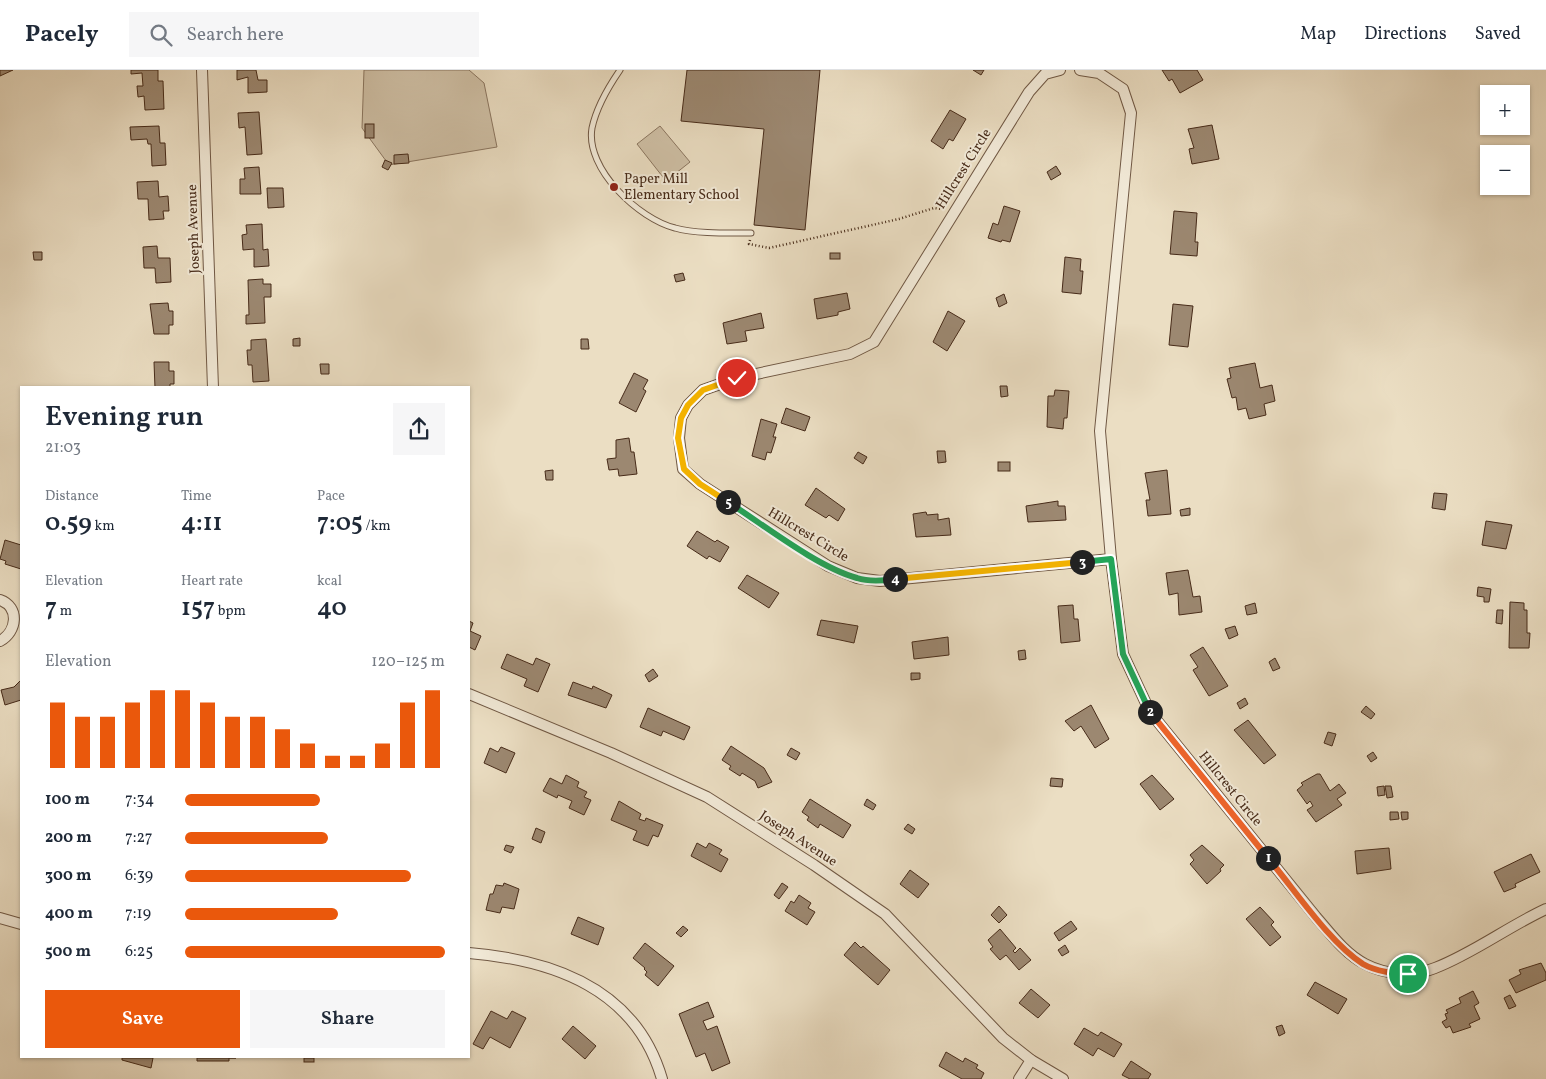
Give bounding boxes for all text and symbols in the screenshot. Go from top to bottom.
search box [129,12,479,57]
text: Pacely [25,18,99,52]
icon: search [147,21,175,49]
text: Search here [187,22,284,48]
text: Map [1300,22,1336,47]
text: Directions [1364,22,1447,47]
text: Saved [1475,22,1521,47]
map controls [1480,85,1530,195]
button: + [1480,85,1530,135]
street label: Hillcrest Circle [932,125,997,213]
button: − [1480,145,1530,195]
place label: Paper Mill Elementary School [624,170,739,205]
marker: Paper Mill Elementary School [608,181,620,193]
street label: Joseph Avenue [183,184,205,274]
pin [716,357,758,399]
icon: check [723,364,751,392]
text: Evening run [45,398,204,437]
button: share [393,403,445,455]
text: 21:03 [45,437,81,459]
text: Distance [45,487,99,506]
text: Time [181,487,212,506]
text: Pace [317,487,345,506]
pin: 5 [716,490,740,514]
text: 5 [725,493,732,512]
street label: Hillcrest Circle [764,503,852,567]
text: 0.59 [45,506,92,541]
text: 4:11 [181,506,223,541]
text: 7:05 [317,506,363,541]
text: km [92,517,115,536]
text: /km [363,517,391,536]
pin: 3 [1070,550,1094,574]
text: 3 [1079,553,1086,572]
pin: 4 [882,566,908,592]
text: 4 [891,570,900,589]
text: Elevation [45,572,103,591]
text: Heart rate [181,572,243,591]
text: kcal [317,572,342,591]
text: 7 [45,591,57,626]
text: 157 [181,591,215,626]
text: 40 [317,591,347,626]
text: m [57,602,72,621]
text: bpm [215,602,246,621]
text: Elevation [45,651,112,673]
text: 120–125 m [371,651,445,673]
pin: 2 [1138,700,1162,724]
text: 2 [1147,703,1154,722]
street label: Hillcrest Circle [1194,747,1266,831]
text: 100 m [45,789,90,811]
text: 7:34 [125,789,154,811]
street label: Joseph Avenue [755,807,841,872]
text: 200 m [45,827,92,849]
text: 7:27 [125,827,153,849]
pin: 1 [1256,846,1280,870]
text: 1 [1266,849,1271,868]
text: 300 m [45,865,91,887]
text: 6:39 [125,865,153,887]
text: 400 m [45,903,93,925]
text: 7:19 [125,903,151,925]
text: 500 m [45,941,91,963]
text: 6:25 [125,941,153,963]
pin [1387,953,1429,995]
icon: arrive [1394,960,1422,988]
button: Save [45,990,240,1048]
button: Share [250,990,445,1048]

